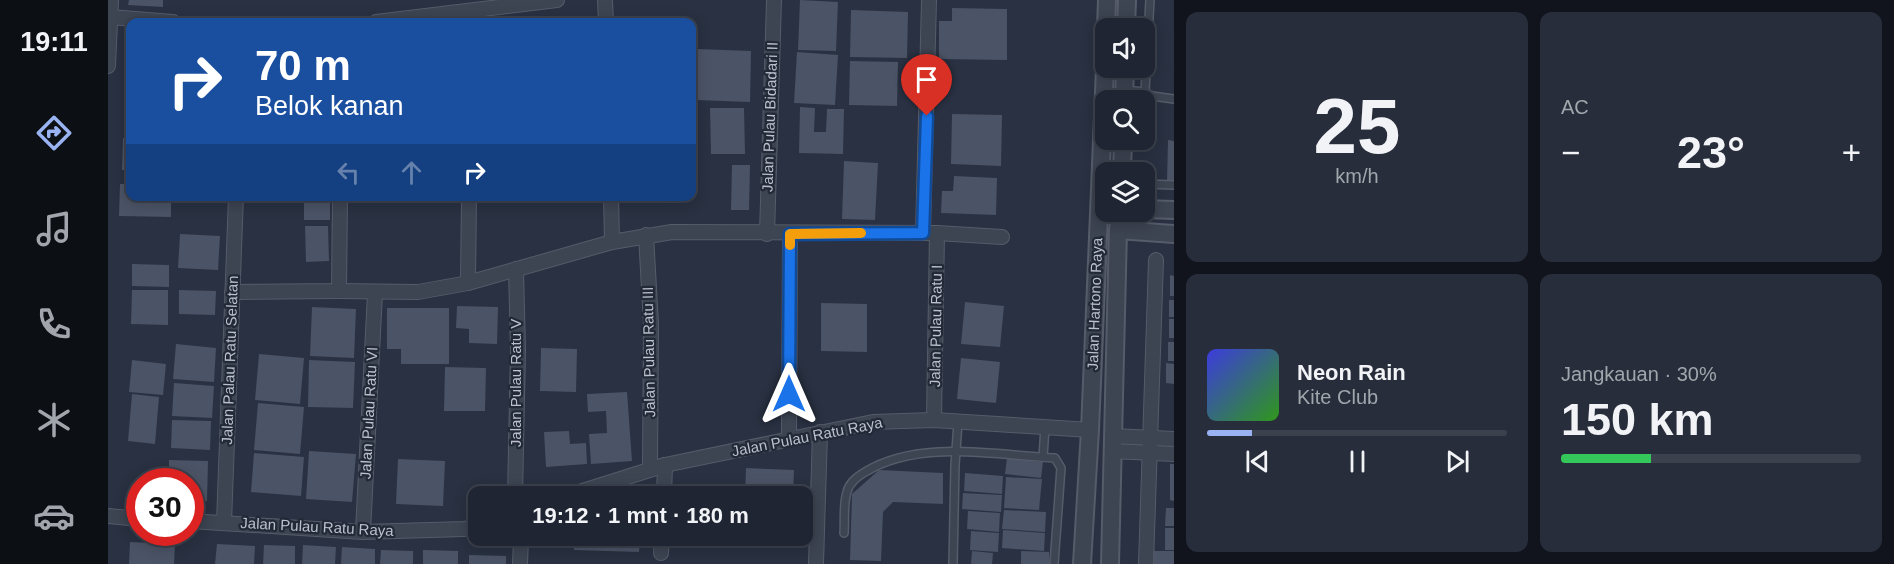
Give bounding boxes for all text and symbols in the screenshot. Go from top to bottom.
map controls [1095,18,1155,222]
button: sound [1095,18,1155,78]
text: 19:11 [20,27,88,57]
icon: right [156,42,234,120]
text: 70 m [255,42,351,89]
street label: Jalan Pulau Bidadari II [758,42,781,192]
pin [901,54,952,116]
icon: arrive [910,63,943,96]
text: 25 [1314,82,1400,170]
button: search [1095,90,1155,150]
text: Belok kanan [255,91,404,121]
text: AC [1561,96,1589,118]
icon: directions [33,112,75,154]
text: 23° [1677,127,1745,178]
text: − [1561,134,1580,171]
text: + [1842,134,1861,171]
icon: left [332,156,365,189]
icon: ahead [395,156,428,189]
icon: right [458,156,491,189]
button: layers [1095,162,1155,222]
text: km/h [1335,165,1379,187]
icon: music [33,208,75,250]
street label: Jalan Hartono Raya [1084,237,1105,371]
street label: Jalan Pulau Ratu I [926,265,945,387]
street label: Jalan Palau Ratu Selatan [218,275,241,445]
street label: Jalan Pulau Ratu III [639,286,658,418]
icon: phone [33,303,75,345]
street label: Jalan Pulau Ratu V [507,319,524,447]
street label: Jalan Pulau Ratu VI [357,346,380,480]
text: Neon Rain [1297,360,1406,385]
position arrow [757,362,821,426]
text: Jangkauan · 30% [1561,363,1717,385]
text: Kite Club [1297,386,1378,408]
text: 150 km [1561,394,1714,445]
icon: climate [33,399,75,441]
street label: Jalan Pulau Ratu Raya [730,413,884,459]
icon: previous [1241,445,1274,478]
icon: pause [1341,445,1374,478]
icon: next [1441,445,1474,478]
speed limit sign: 30 [126,468,204,546]
icon: car [33,495,75,537]
text: 19:12 · 1 mnt · 180 m [532,503,749,528]
street label: Jalan Pulau Ratu Raya [240,514,395,539]

